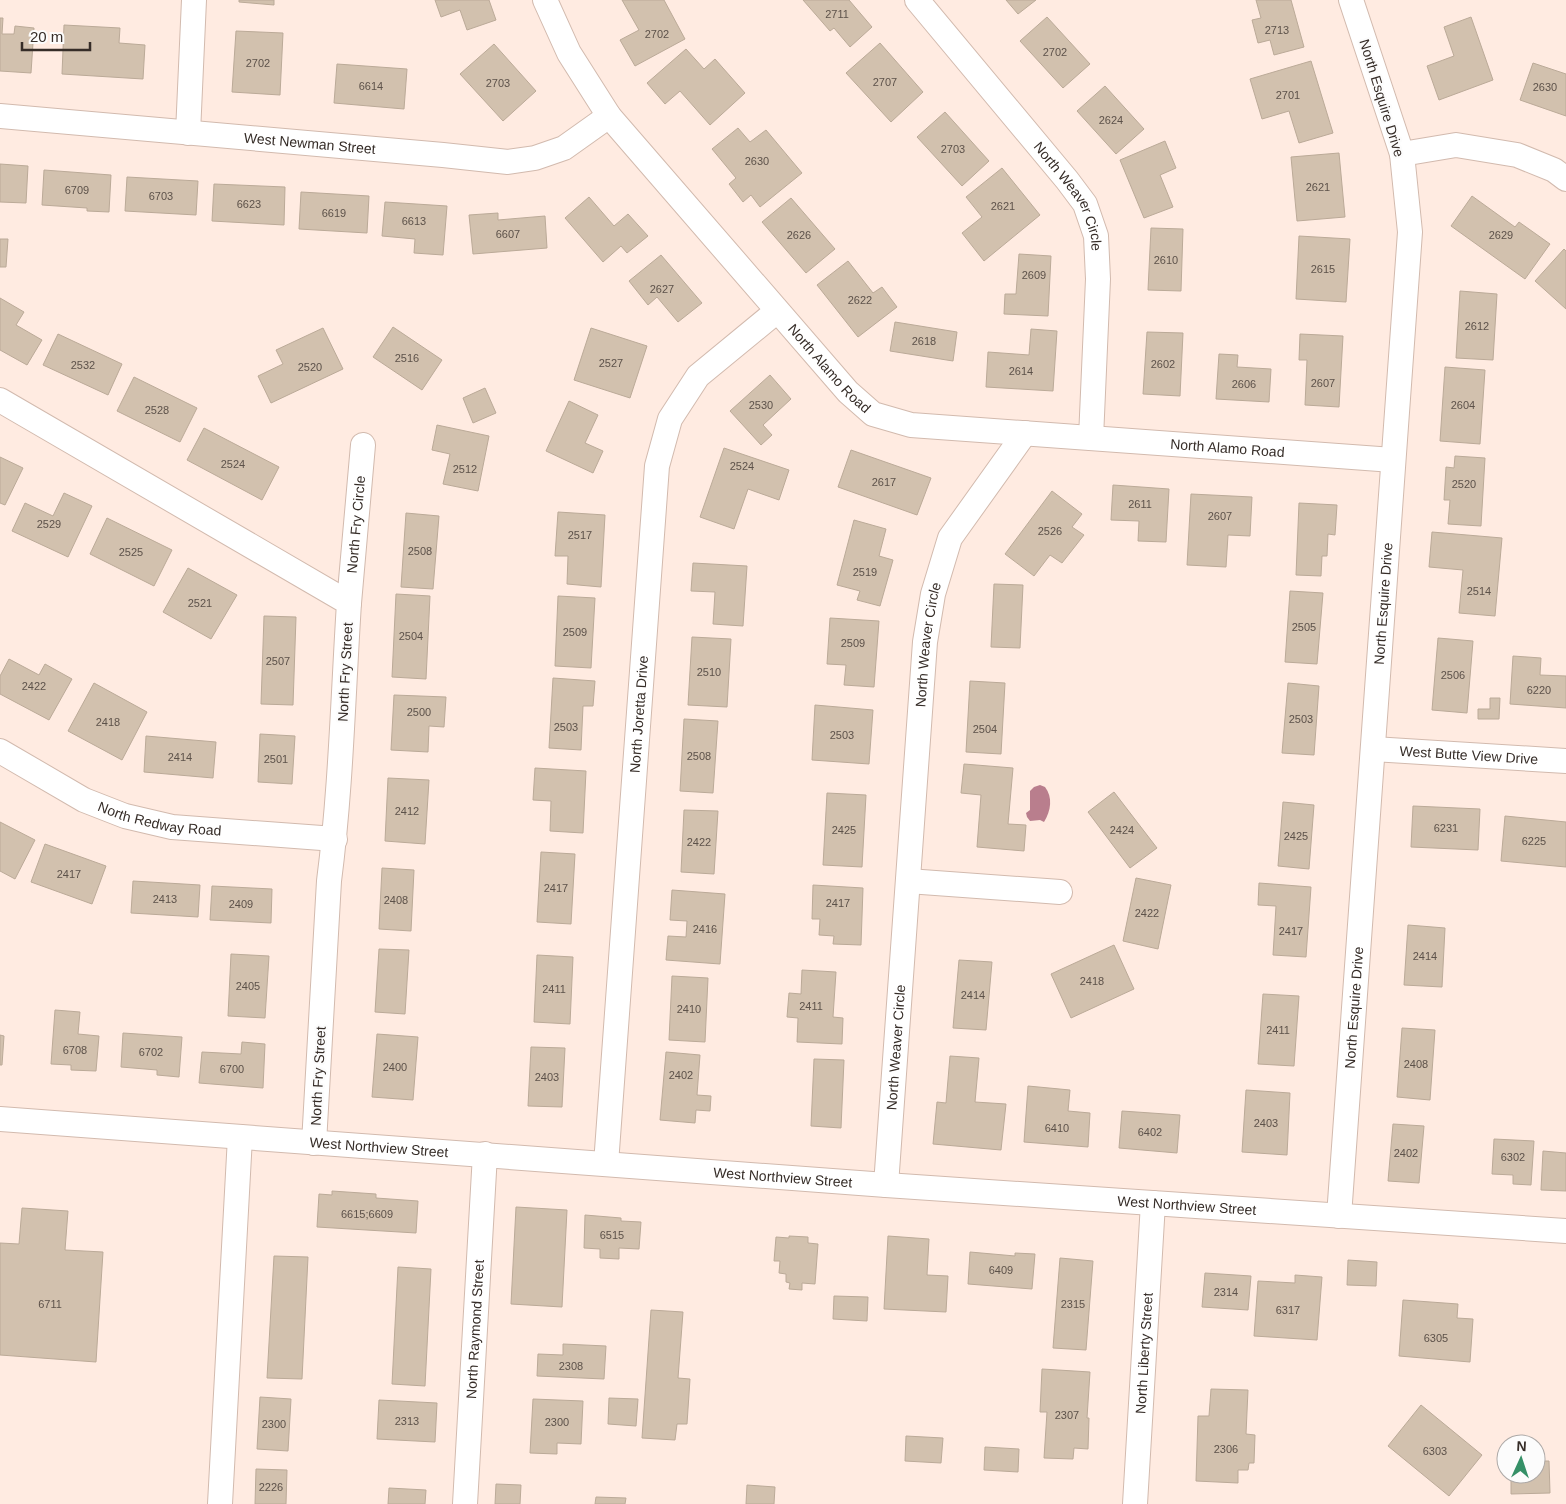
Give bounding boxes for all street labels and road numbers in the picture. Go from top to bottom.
street label: North Esquire Drive [1356,37,1408,159]
street label: West Newman Street [243,130,376,157]
street label: North Weaver Circle [1031,139,1105,251]
street label: North Alamo Road [785,321,874,416]
street label: North Alamo Road [1170,436,1285,460]
street label: North Fry Circle [344,475,368,574]
street label: North Esquire Drive [1371,542,1396,665]
street label: North Weaver Circle [912,580,944,708]
street label: North Fry Street [334,622,356,722]
street label: North Joretta Drive [627,655,651,773]
street label: West Butte View Drive [1399,743,1539,767]
street label: North Redway Road [96,798,222,839]
street label: North Esquire Drive [1342,946,1366,1069]
street label: North Weaver Circle [883,984,908,1111]
street label: North Fry Street [307,1026,329,1126]
street label: West Northview Street [309,1134,449,1160]
street label: West Northview Street [713,1164,853,1190]
street label: West Northview Street [1117,1193,1257,1218]
street label: North Raymond Street [463,1259,487,1399]
street label: North Liberty Street [1132,1292,1156,1414]

